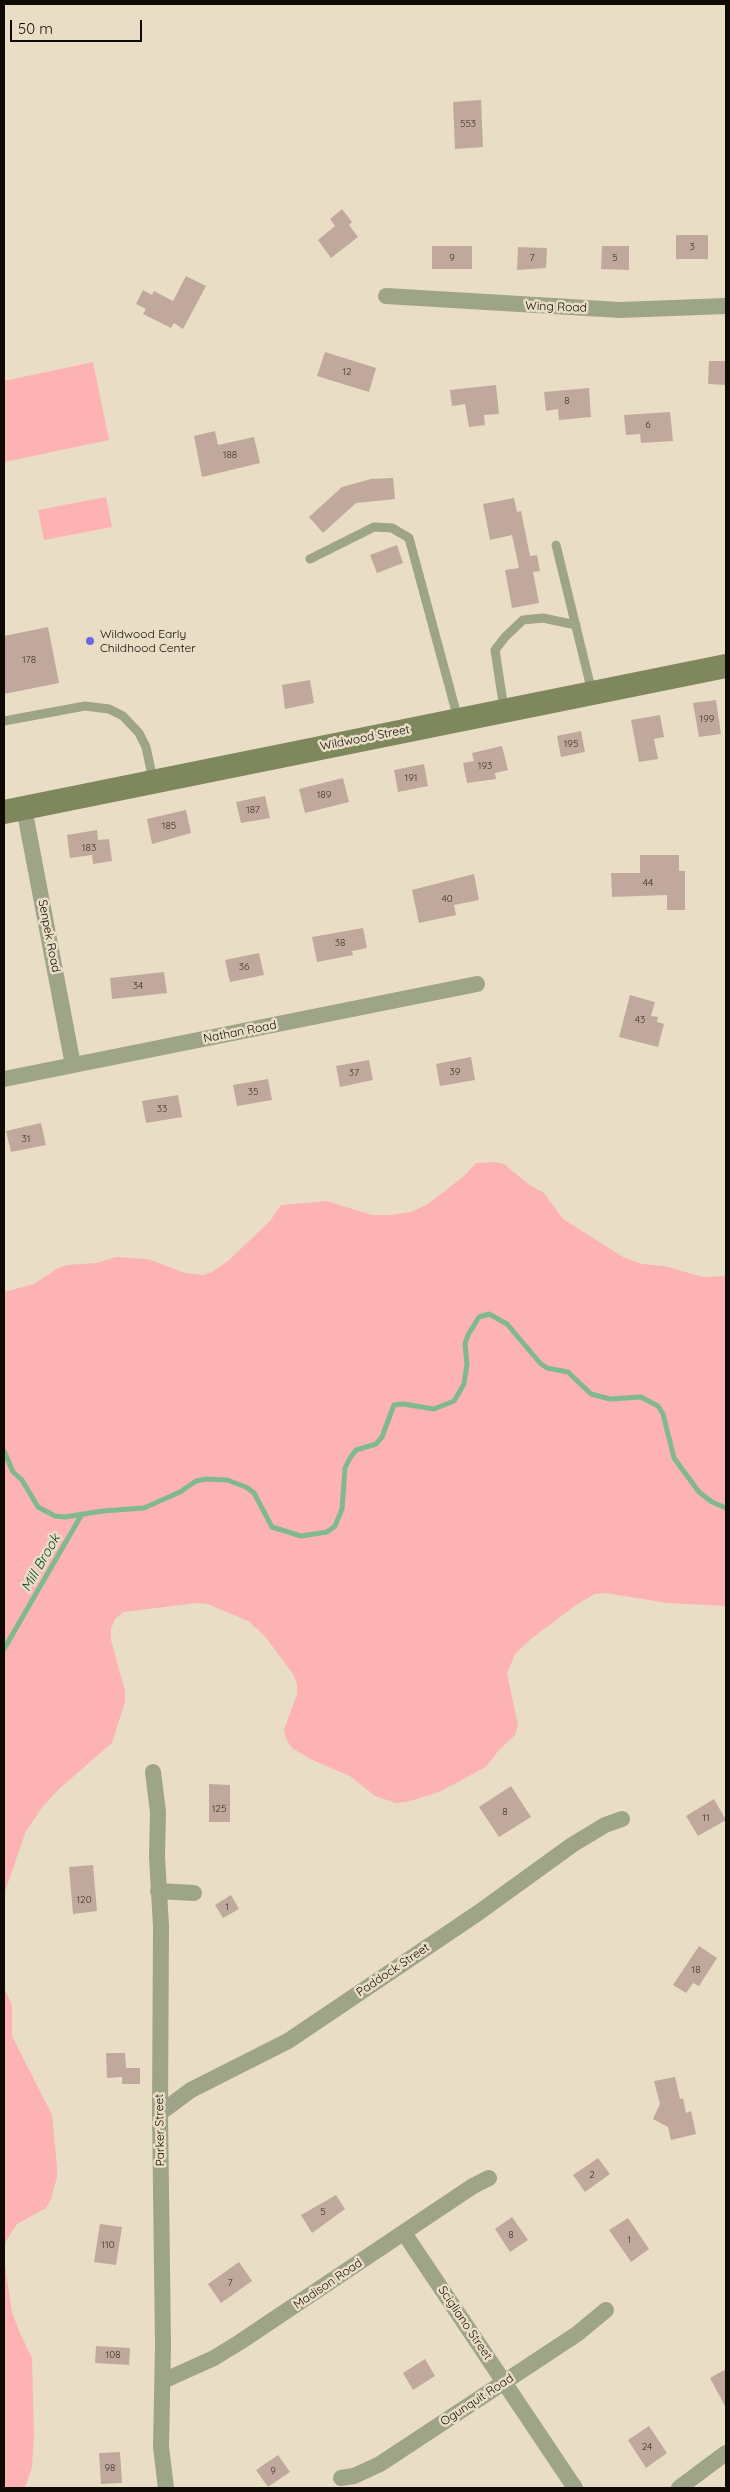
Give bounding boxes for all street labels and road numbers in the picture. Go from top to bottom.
street label: Wing Road [525,299,587,315]
street label: Wildwood Street [319,722,411,754]
street label: Senpek Road [35,898,63,974]
street label: Nathan Road [202,1018,278,1046]
street label: Paddock Street [354,1940,432,2000]
street label: Parker Street [152,2094,168,2166]
street label: Madison Road [291,2256,365,2312]
street label: Scigliano Street [435,2283,495,2363]
street label: Ogunquit Road [438,2371,516,2429]

